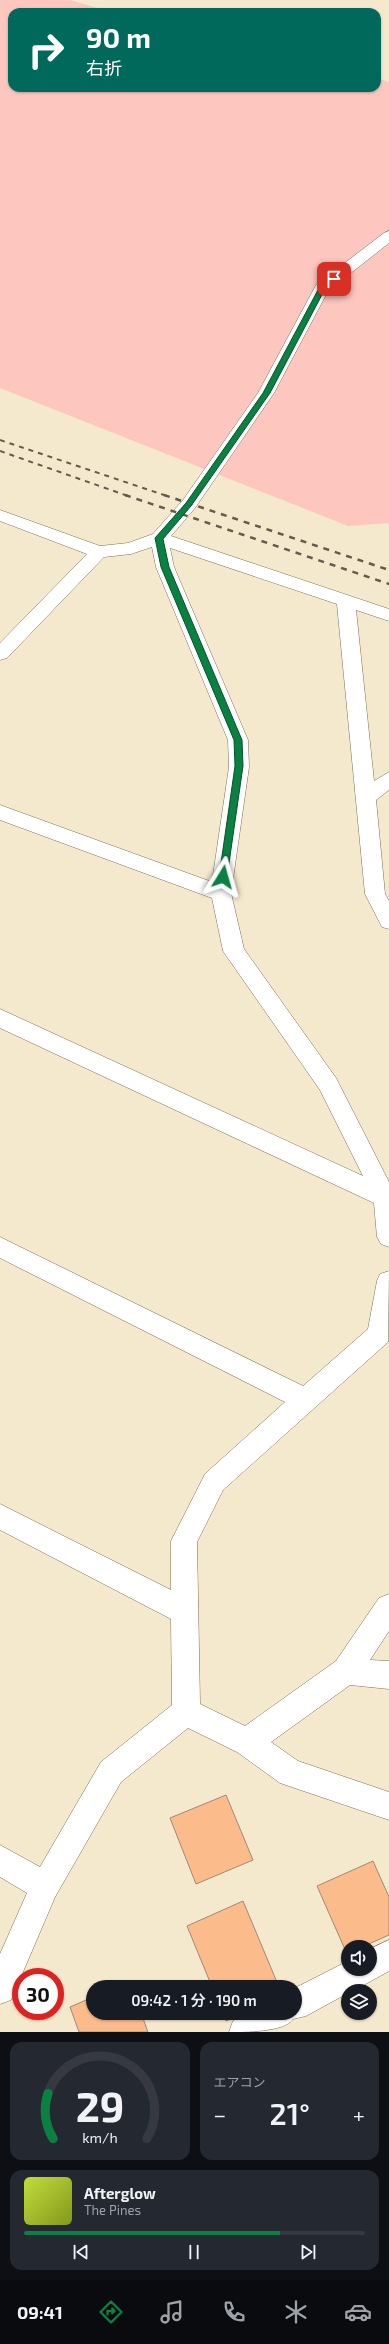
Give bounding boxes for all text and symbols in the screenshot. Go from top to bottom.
text: 90 m [86,20,151,54]
icon: right [20,24,72,76]
text: 右折 [86,57,122,79]
pin [317,262,351,296]
icon: arrive [323,268,345,290]
position arrow [202,856,244,898]
map controls [341,1940,377,2020]
button: sound [341,1940,377,1976]
speed limit sign: 30 [12,1968,64,2020]
button: layers [341,1984,377,2020]
text: 09:42 · 1 分 · 190 m [131,1991,257,2009]
text: エアコン [214,2074,266,2090]
text: 29 [75,2080,124,2130]
text: 21° [269,2095,310,2131]
text: − [214,2101,226,2127]
text: + [353,2101,365,2127]
text: km/h [82,2129,117,2146]
text: Afterglow [84,2184,156,2202]
text: The Pines [84,2202,141,2218]
icon: previous [70,2241,92,2263]
icon: pause [183,2241,205,2263]
icon: next [297,2241,319,2263]
icon: directions [97,2298,125,2326]
icon: music [158,2298,186,2326]
icon: phone [220,2298,248,2326]
icon: climate [282,2298,310,2326]
icon: car [344,2298,372,2326]
text: 09:41 [17,2301,63,2323]

